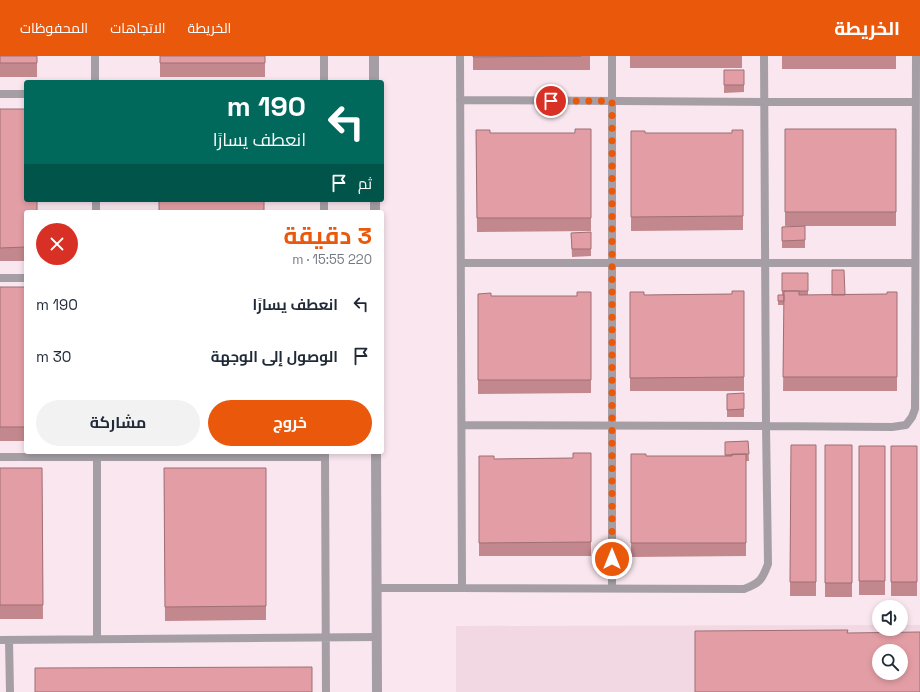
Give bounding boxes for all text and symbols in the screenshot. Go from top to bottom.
text: الخريطة [834,16,900,41]
text: المحفوظات [20,19,88,37]
text: الاتجاهات [110,19,166,37]
text: الخريطة [188,19,231,37]
pin [534,84,568,118]
text: 190 m [227,88,306,124]
icon: arrive [540,90,562,112]
icon: left [320,96,372,148]
text: انعطف يسارًا [213,128,306,151]
icon: arrive [328,172,350,194]
text: ثم [358,174,372,193]
text: 3 دقيقة [283,220,372,251]
button: close [36,223,78,265]
text: 220 m · 15:55 [292,251,372,268]
icon: left [350,293,372,315]
text: 190 m [36,295,78,314]
text: انعطف يسارًا [252,295,338,314]
icon: arrive [350,345,372,367]
text: 30 m [36,347,71,366]
text: الوصول إلى الوجهة [211,347,338,366]
button: مشاركة [36,400,200,446]
button: خروج [208,400,372,446]
position arrow [591,538,633,580]
map controls [872,600,908,680]
button: sound [872,600,908,636]
button: search [872,644,908,680]

